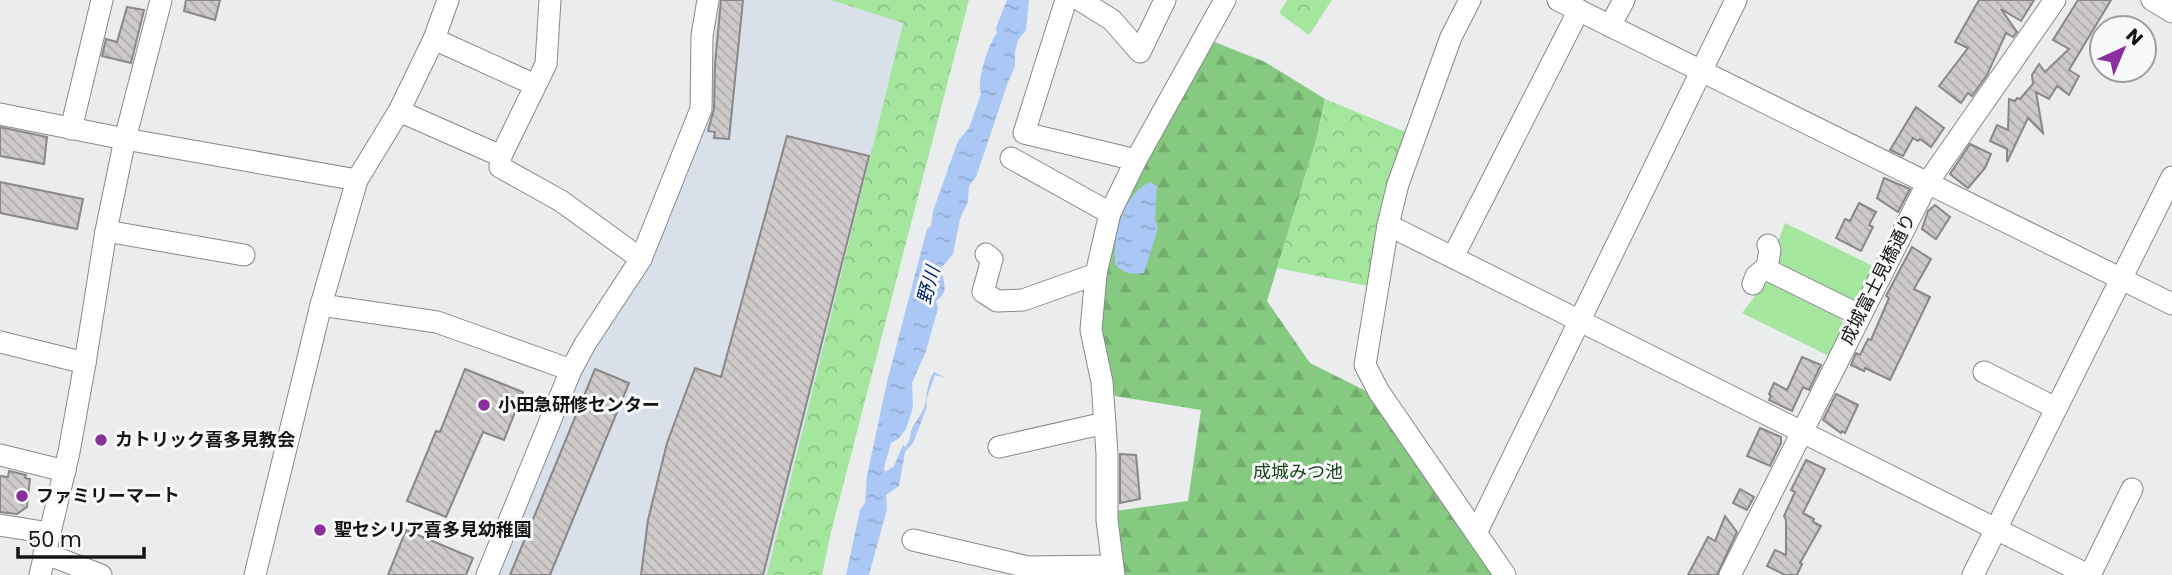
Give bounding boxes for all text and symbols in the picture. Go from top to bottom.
north arrow [2088,14,2158,84]
text: N [2120,22,2149,52]
street label: 成城富士見橋通り [1834,209,1921,349]
water label: 野川 [911,261,947,307]
place label: 小田急研修センター [498,392,660,417]
marker: 小田急研修センター [476,397,492,413]
place label: カトリック喜多見教会 [115,427,295,452]
marker: カトリック喜多見教会 [93,432,109,448]
park label: 成城みつ池 [1253,459,1343,484]
place label: ファミリーマート [36,483,180,508]
marker: ファミリーマート [14,488,30,504]
scale bar [18,516,144,560]
place label: 聖セシリア喜多見幼稚園 [334,517,532,542]
marker: 聖セシリア喜多見幼稚園 [312,522,328,538]
text: 50 m [28,525,82,554]

